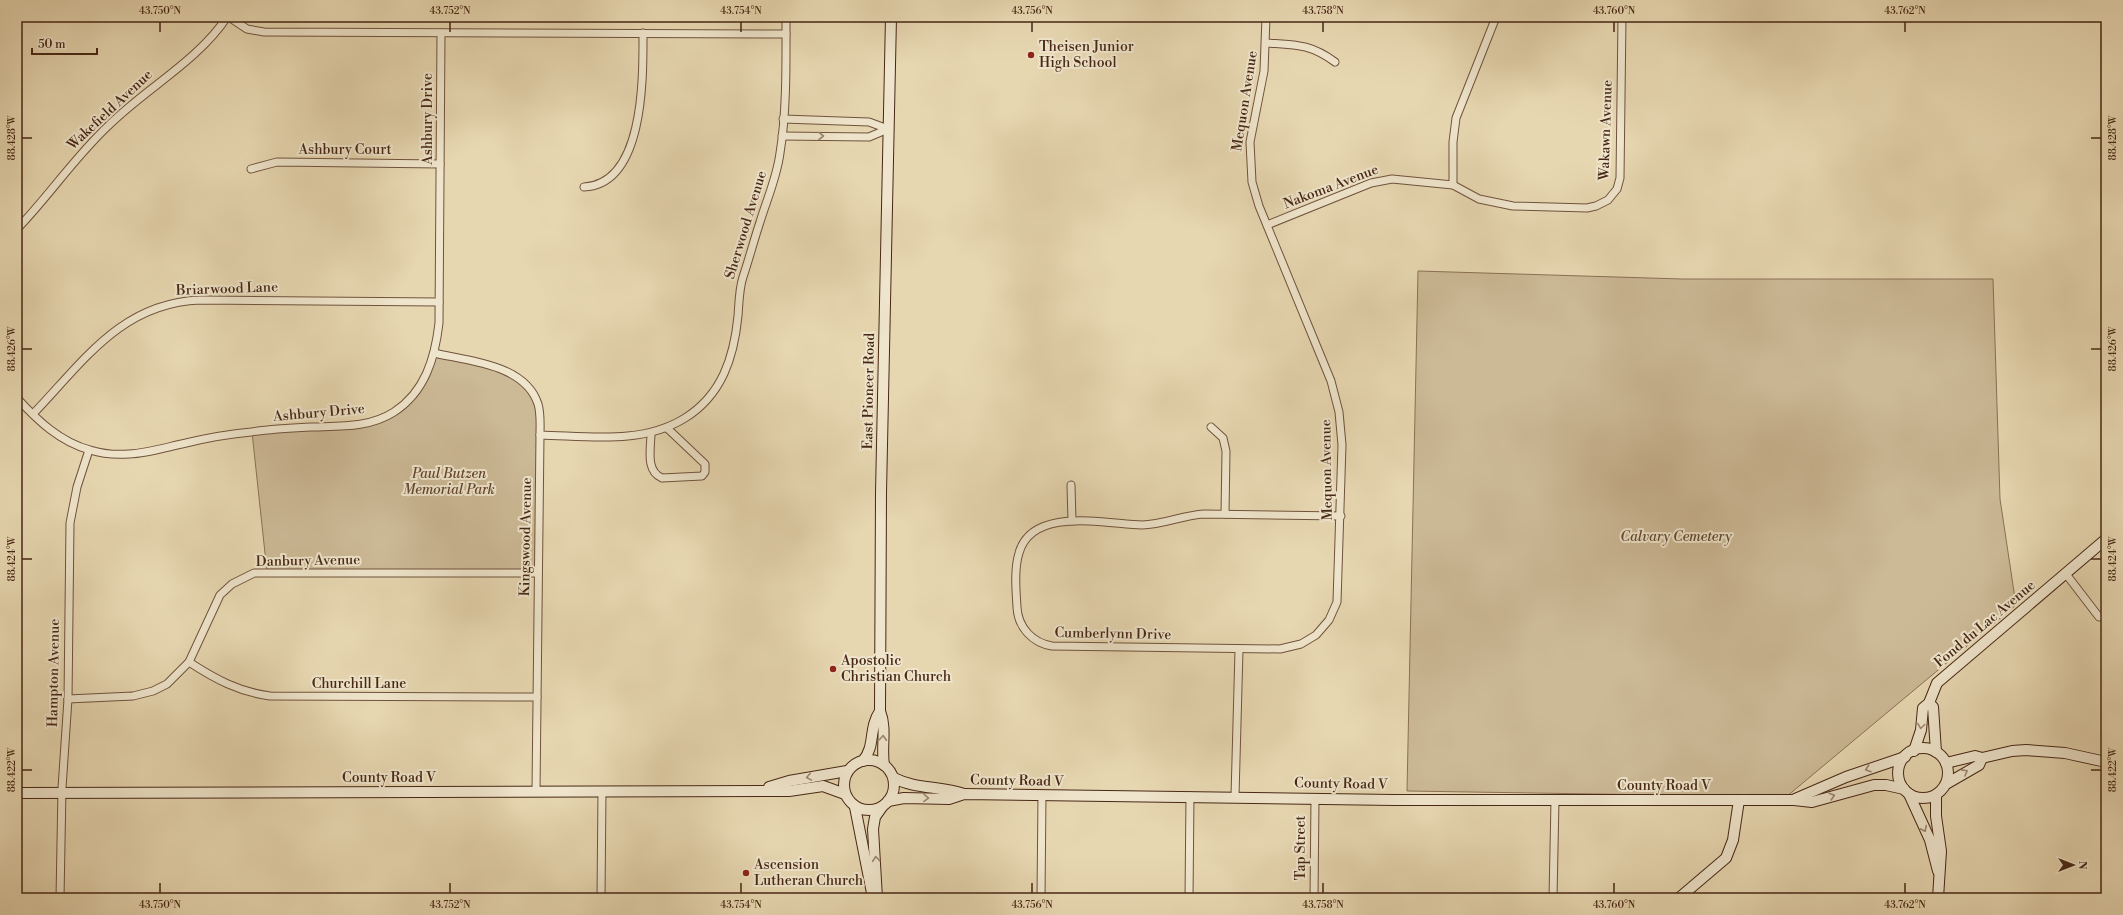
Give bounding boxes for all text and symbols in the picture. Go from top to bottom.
text: 43.750°N [139,5,181,17]
text: 43.752°N [430,5,471,17]
text: 43.754°N [720,5,762,17]
text: 43.756°N [1011,5,1053,17]
text: 43.758°N [1302,5,1344,17]
text: 43.760°N [1593,5,1636,17]
text: 43.762°N [1884,5,1926,17]
scale bar [32,30,97,56]
text: 50 m [38,37,66,52]
place label: Theisen Junior High School [1039,38,1134,72]
marker: Theisen Junior High School [1026,50,1036,60]
street label: Mequon Avenue [1228,50,1262,152]
street label: Wakefield Avenue [63,66,156,155]
street label: Ashbury Drive [419,73,437,166]
street label: Wakawn Avenue [1595,79,1617,182]
text: 88.428°W [6,115,18,161]
text: 88.428°W [2107,115,2119,161]
one-way arrow [818,132,824,140]
street label: Ashbury Court [297,141,392,159]
street label: Nakoma Avenue [1281,161,1381,213]
street label: Sherwood Avenue [721,169,771,281]
street label: Briarwood Lane [175,278,278,300]
text: 88.426°W [6,326,18,371]
text: 88.426°W [2107,326,2119,371]
street label: East Pioneer Road [859,332,879,450]
street label: Ashbury Drive [271,400,366,426]
street label: Mequon Avenue [1317,419,1337,521]
park label: Paul Butzen Memorial Park [403,465,495,499]
street label: Kingswood Avenue [516,477,536,597]
park label: Calvary Cemetery [1620,528,1732,546]
text: 88.424°W [6,536,18,581]
text: 88.424°W [2107,536,2119,581]
street label: Danbury Avenue [256,551,360,571]
street label: Fond du Lac Avenue [1931,576,2039,672]
street label: Hampton Avenue [44,619,64,727]
street label: Cumberlynn Drive [1054,624,1172,644]
place label: Apostolic Christian Church [840,652,952,686]
marker: Apostolic Christian Church [828,664,838,674]
street label: Churchill Lane [312,675,406,693]
one-way arrow [1917,723,1926,729]
one-way arrow [879,735,888,741]
text: 88.422°W [6,747,18,792]
text: 88.422°W [2107,747,2119,792]
one-way arrow [1865,765,1872,773]
street label: County Road V [342,769,437,787]
one-way arrow [1961,769,1968,776]
street label: County Road V [970,771,1065,791]
one-way arrow [806,772,812,781]
street label: County Road V [1294,774,1389,794]
street label: County Road V [1617,777,1712,795]
one-way arrow [1828,792,1835,801]
one-way arrow [923,794,929,803]
street label: Tap Street [1292,815,1310,881]
one-way arrow [1919,825,1927,833]
north arrow [2053,845,2093,885]
place label: Ascension Lutheran Church [753,856,864,890]
one-way arrow [871,856,880,862]
text: N [2075,861,2089,870]
marker: Ascension Lutheran Church [741,868,751,878]
text: 43.750°N [139,899,181,911]
text: 43.752°N [430,899,471,911]
text: 43.754°N [720,899,762,911]
text: 43.756°N [1011,899,1053,911]
text: 43.758°N [1302,899,1344,911]
text: 43.760°N [1593,899,1636,911]
text: 43.762°N [1884,899,1926,911]

